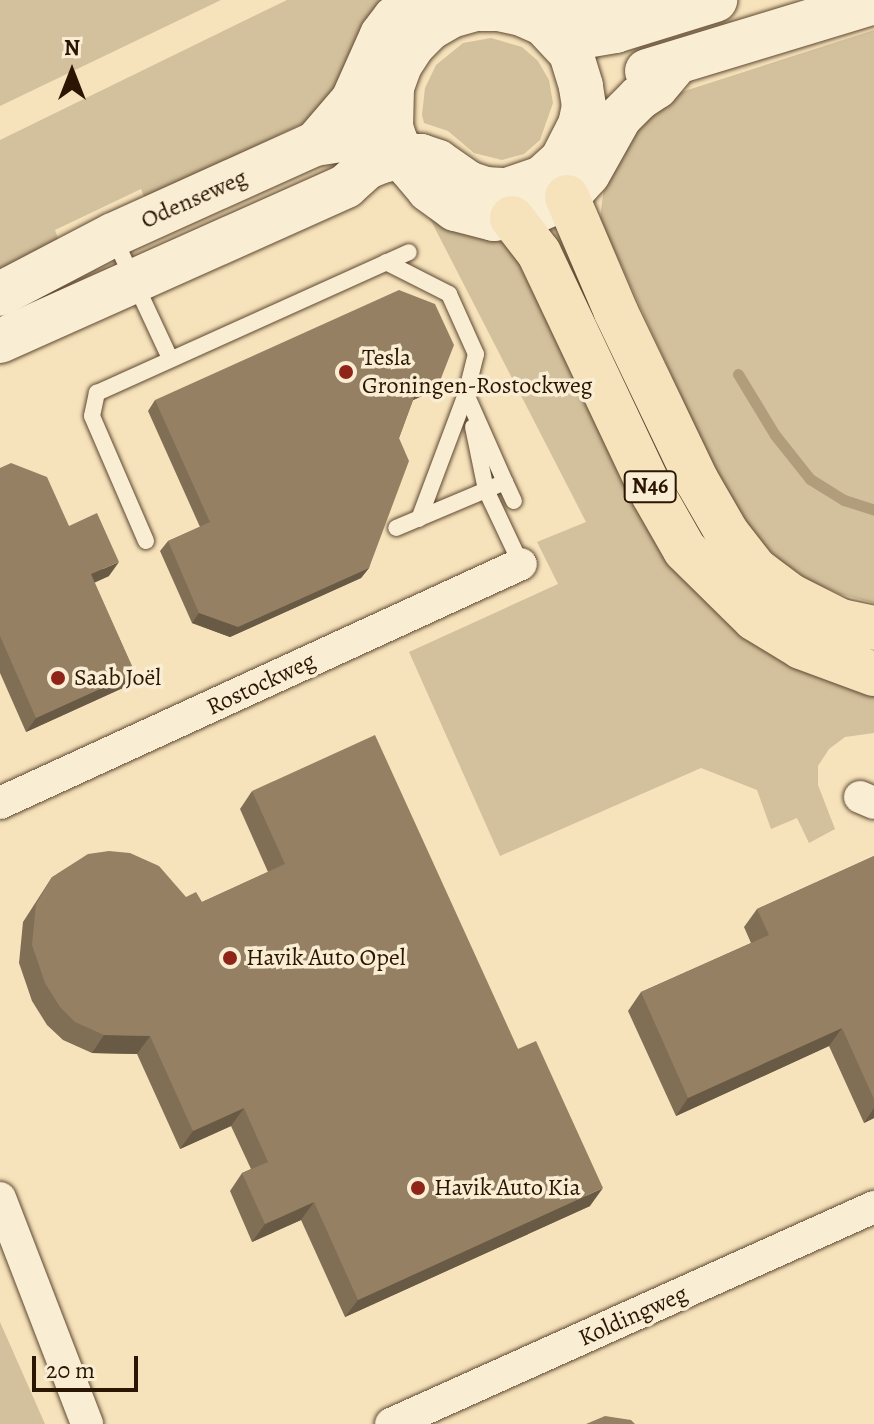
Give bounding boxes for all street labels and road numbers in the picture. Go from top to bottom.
street label: Odenseweg [137,163,251,235]
road number: N46 [622,469,678,505]
street label: Rostockweg [202,646,320,722]
street label: Koldingweg [574,1279,692,1353]

